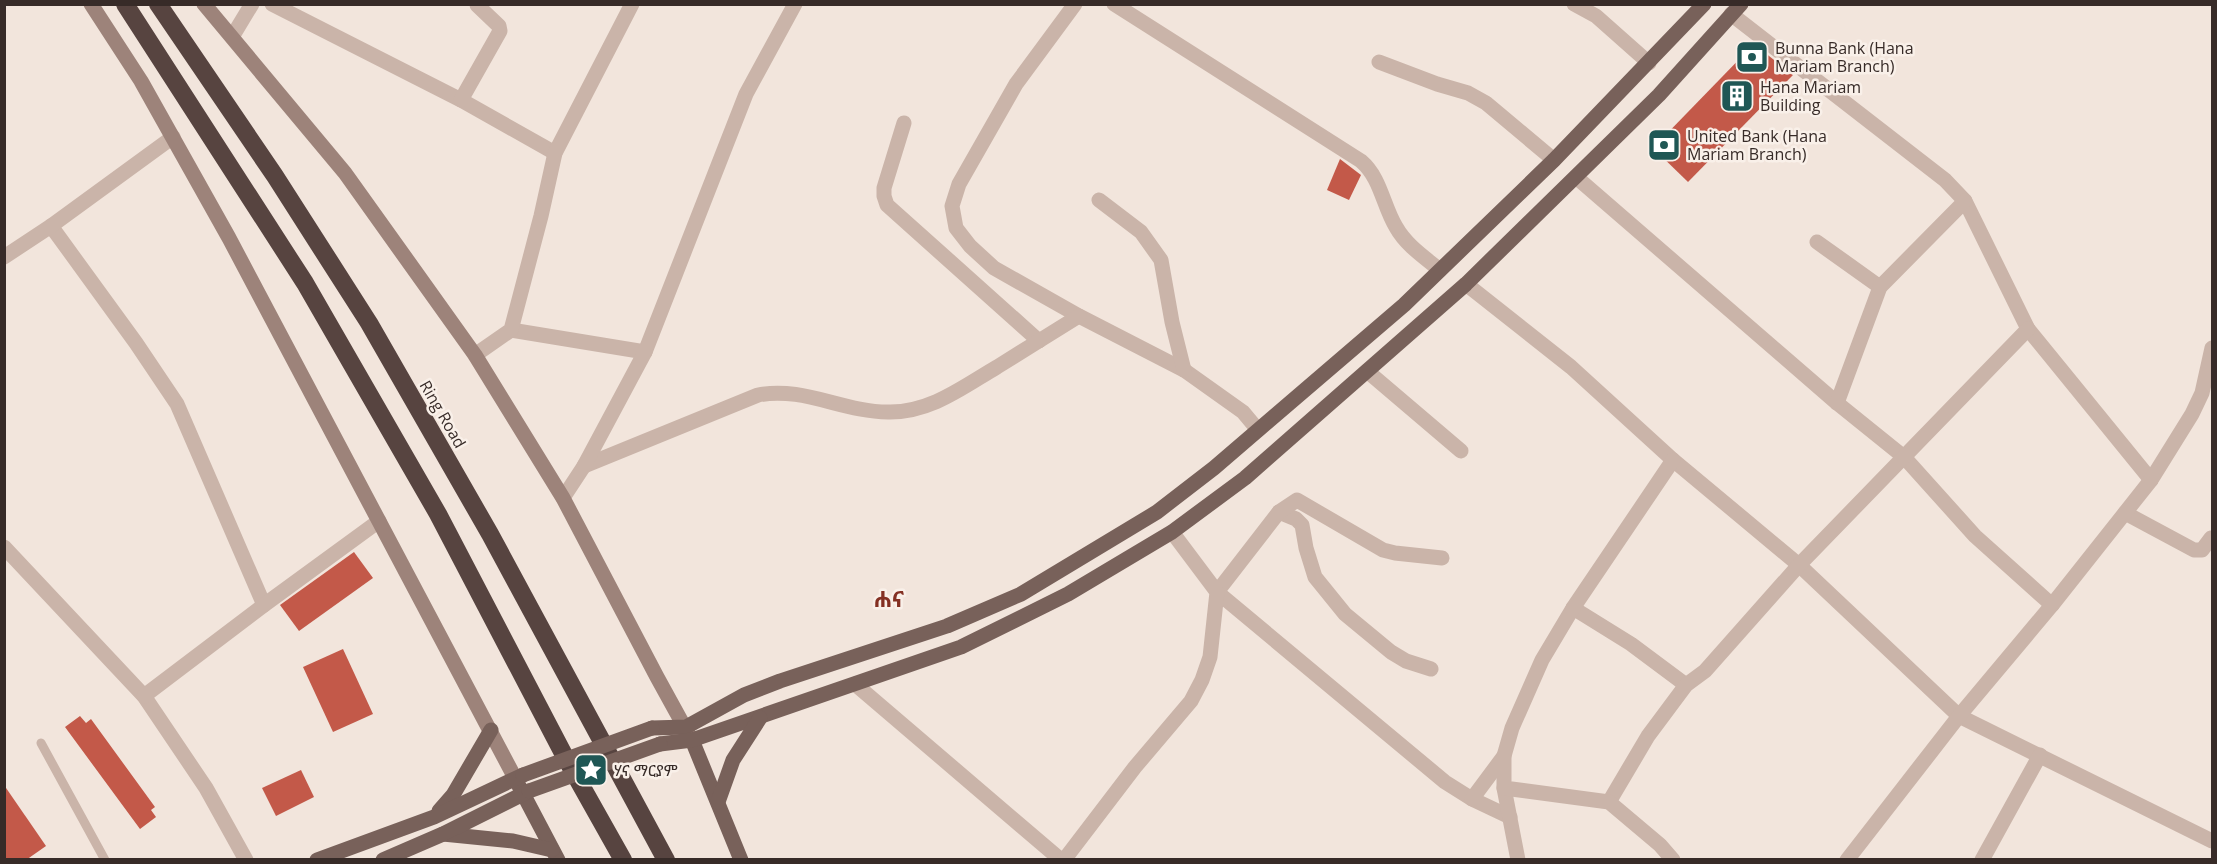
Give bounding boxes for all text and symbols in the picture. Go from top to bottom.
place label: Bunna Bank (Hana Mariam Branch) [1775,37,1914,77]
bank icon: Bunna Bank (Hana Mariam Branch) [1734,39,1770,75]
place label: Hana Mariam Building [1760,76,1861,116]
building icon: Hana Mariam Building [1719,78,1755,114]
place label: United Bank (Hana Mariam Branch) [1687,125,1827,165]
bank icon: United Bank (Hana Mariam Branch) [1646,127,1682,163]
street label: Ring Road [415,376,471,452]
district label: ሐና [874,583,905,613]
place icon: ሃና ማርያም [573,752,609,788]
place label: ሃና ማርያም [614,759,678,781]

